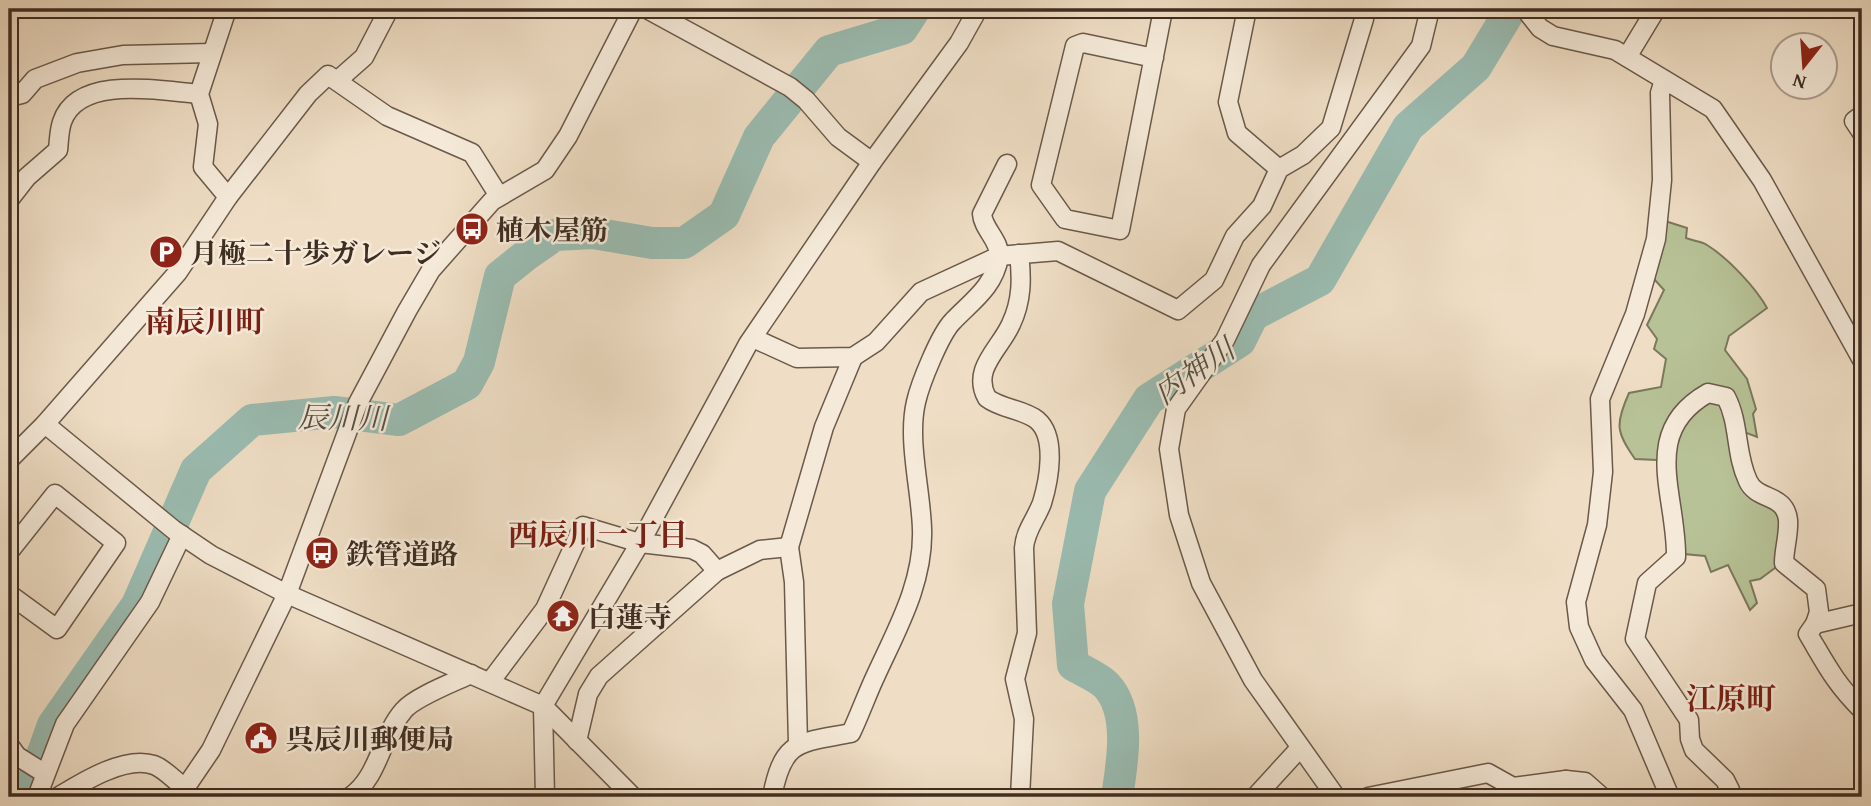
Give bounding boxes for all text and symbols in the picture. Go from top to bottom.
north arrow [1770,32,1840,102]
text: N [1789,67,1809,98]
place label: 植木屋筋 [496,209,608,250]
bus stop icon: 植木屋筋 [453,210,491,248]
place label: 月極二十歩ガレージ [190,232,441,273]
parking icon: 月極二十歩ガレージ [147,233,185,271]
district label: 南辰川町 [145,299,265,343]
water label: 内神川 [1145,325,1246,415]
water label: 辰川川 [298,394,391,440]
district label: 西辰川一丁目 [508,512,688,556]
place label: 鉄管道路 [346,533,458,574]
bus stop icon: 鉄管道路 [303,534,341,572]
place label: 白蓮寺 [588,596,672,637]
temple icon: 白蓮寺 [544,597,582,635]
district label: 江原町 [1686,676,1776,720]
place label: 呉辰川郵便局 [286,718,454,759]
public building icon: 呉辰川郵便局 [242,719,280,757]

